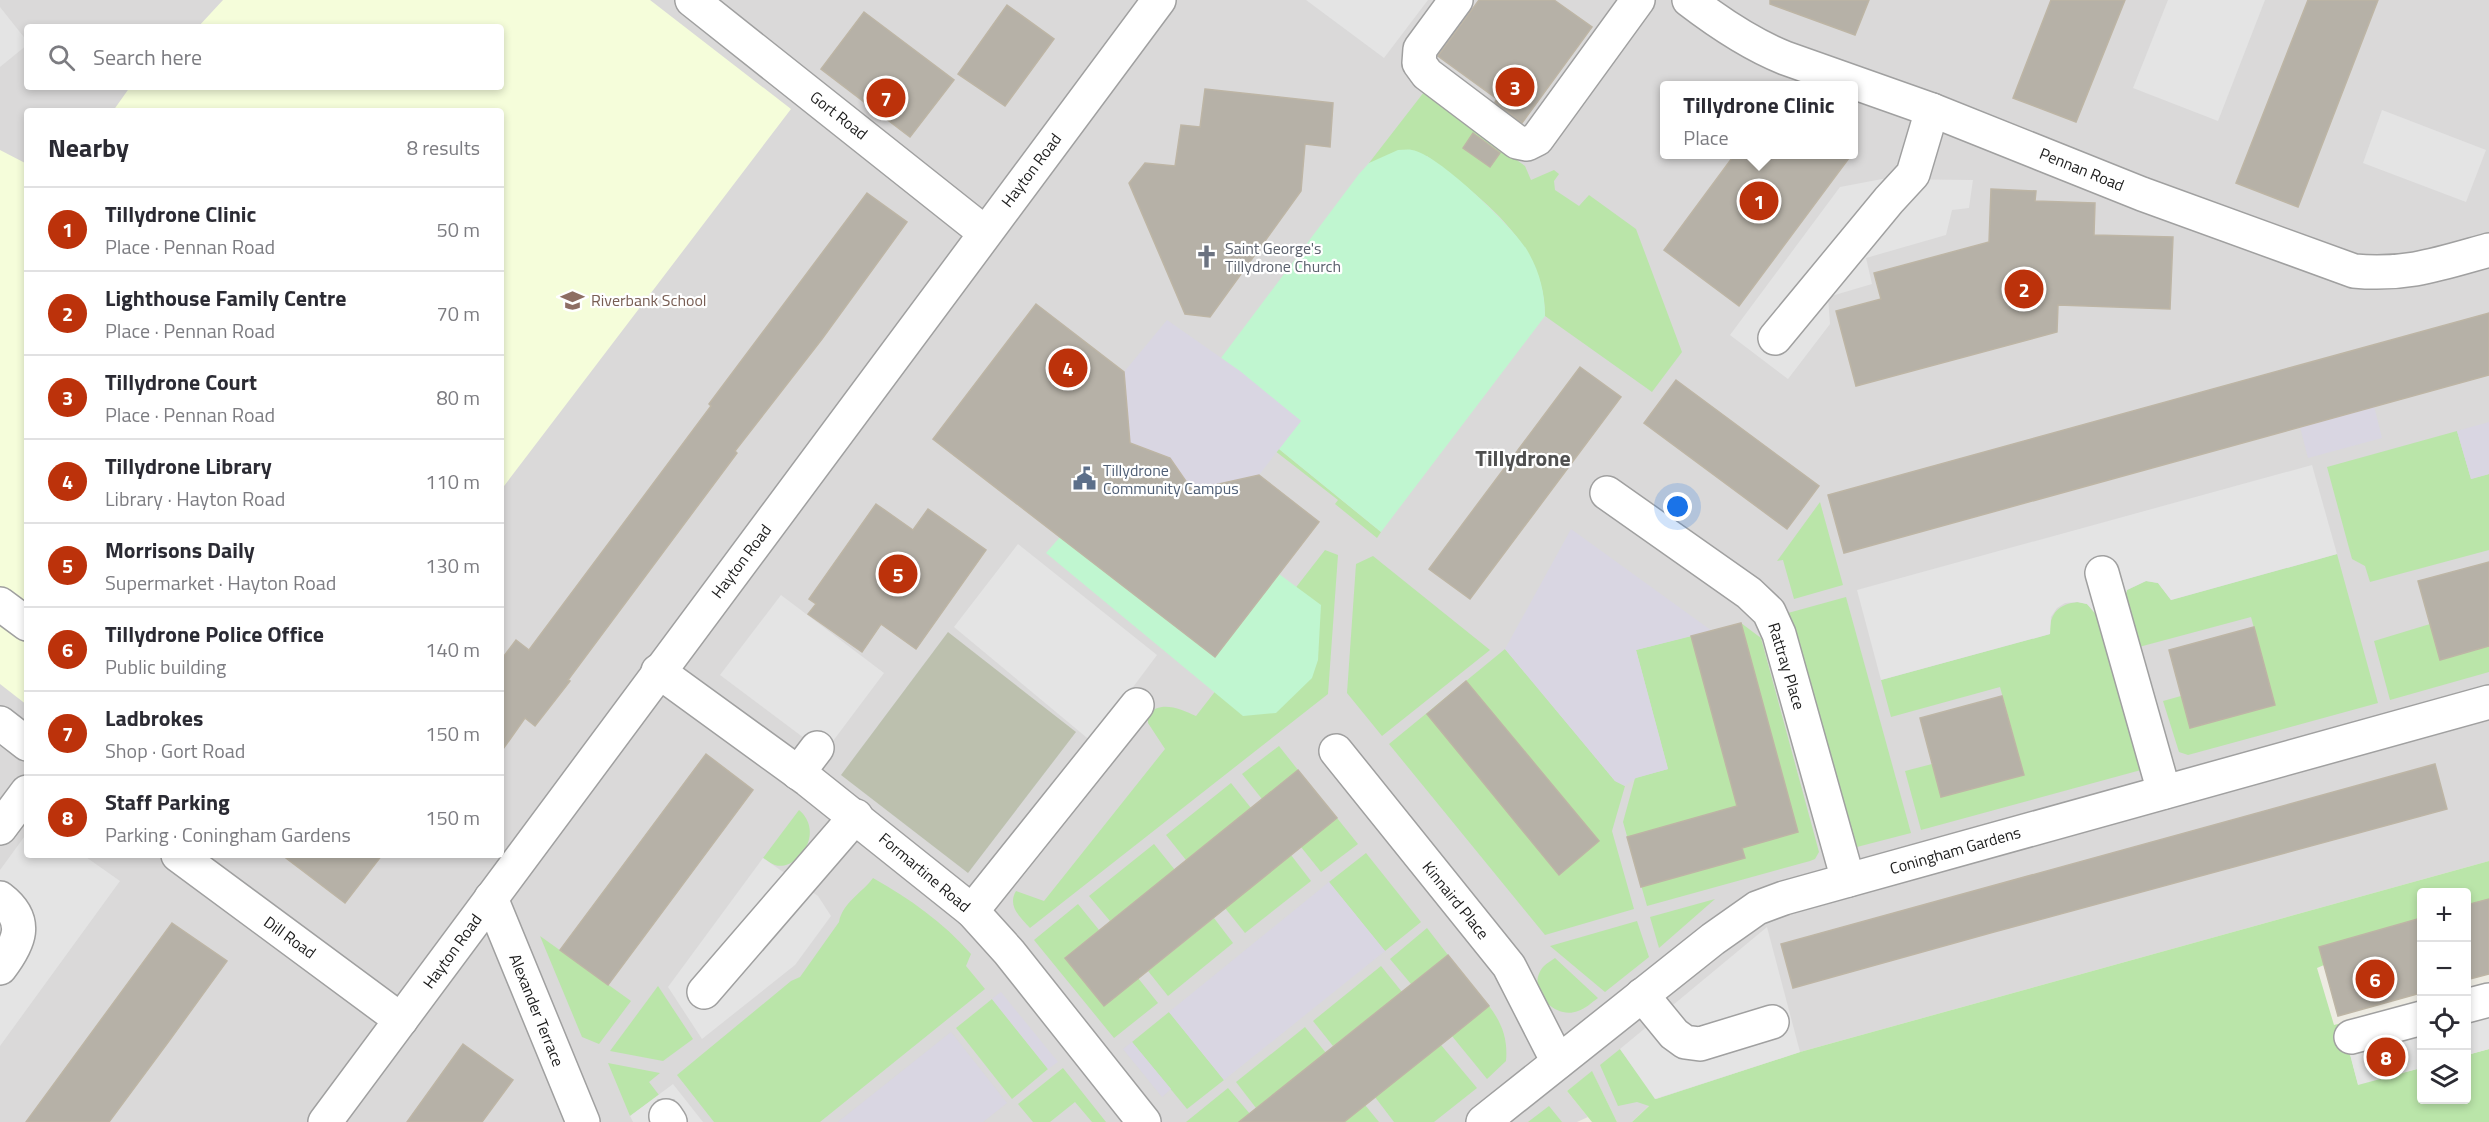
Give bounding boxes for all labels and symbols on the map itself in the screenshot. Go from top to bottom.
pin: 3 [1496,64,1534,110]
pin: 7 [866,76,906,120]
street label: Gort Road [805,85,873,145]
street label: Hayton Road [995,128,1067,212]
street label: Pennan Road [2036,141,2128,197]
pin: 1 [1740,178,1778,224]
place label: Saint George's Tillydrone Church [1225,236,1341,278]
church icon: Saint George's Tillydrone Church [1194,244,1220,270]
pin: 2 [2004,266,2044,312]
school or university icon: Riverbank School [560,287,586,313]
place label: Riverbank School [591,288,707,312]
pin: 4 [1048,346,1088,391]
district label: Tillydrone [1475,441,1571,475]
place label: Tillydrone Community Campus [1103,458,1239,500]
public building icon: Tillydrone Community Campus [1072,466,1098,492]
your location [1663,492,1692,521]
street label: Hayton Road [705,519,777,603]
pin: 5 [878,552,918,596]
street label: Rattray Place [1762,619,1812,713]
street label: Coningham Gardens [1887,820,2023,880]
street label: Formartine Road [874,826,976,918]
street label: Kinnaird Place [1417,856,1495,944]
street label: Hayton Road [417,909,487,993]
street label: Dill Road [259,910,321,964]
street label: Alexander Terrace [503,950,571,1070]
pin: 6 [2356,956,2394,1002]
pin: 8 [2366,1034,2406,1080]

